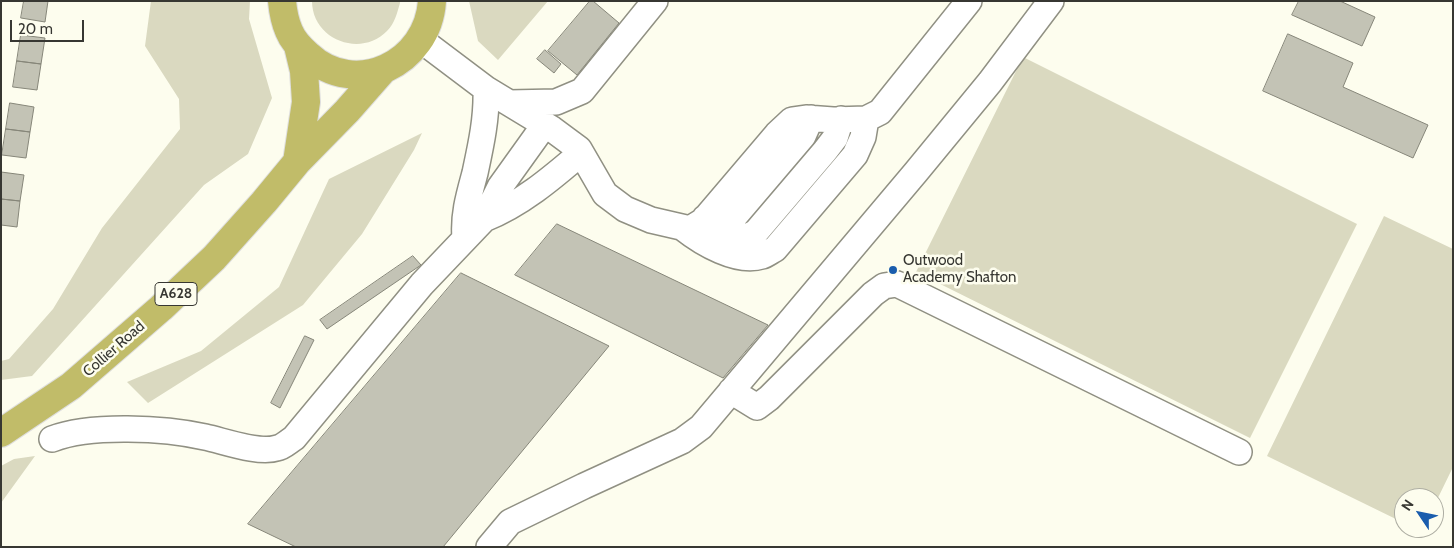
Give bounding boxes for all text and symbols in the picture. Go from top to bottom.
scale bar [12,10,86,42]
text: 20 m [18,20,53,38]
place label: Outwood Academy Shafton [903,252,1017,287]
marker: Outwood Academy Shafton [887,264,899,276]
road number: A628 [155,282,197,306]
street label: Collier Road [79,317,149,381]
north arrow [1394,488,1444,538]
text: N [1397,496,1418,514]

